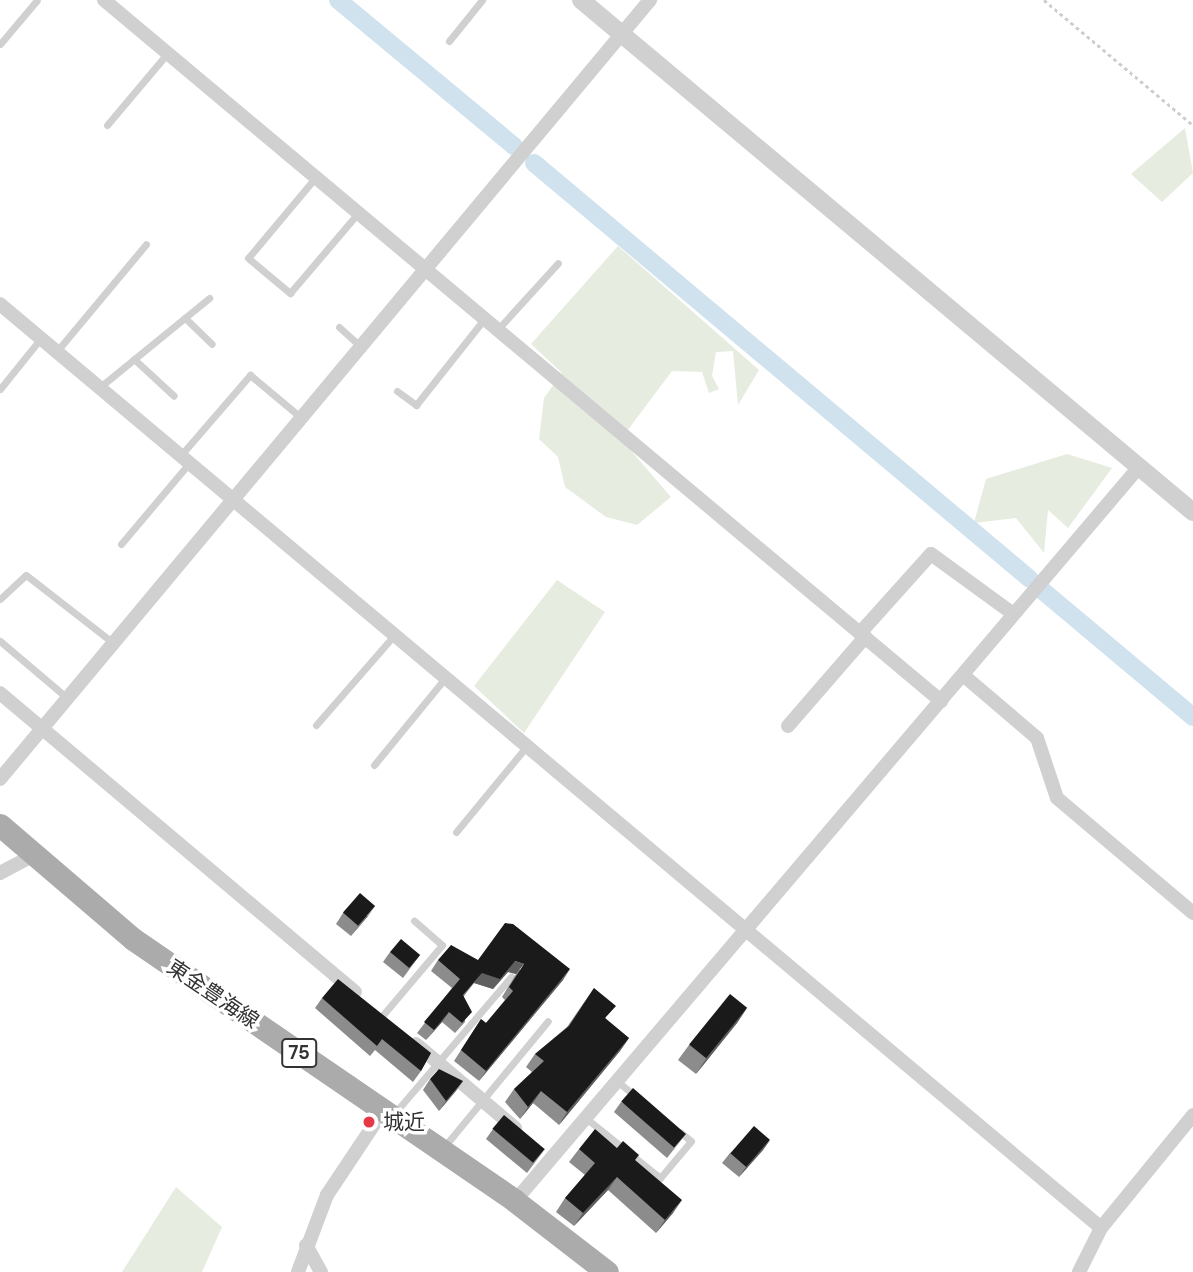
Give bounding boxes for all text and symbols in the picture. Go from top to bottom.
street label: 東金豊海線 [162,954,264,1034]
road number: 75 [280,1037,318,1068]
place label: 城近 [383,1109,425,1135]
marker: 城近 [361,1114,377,1130]

